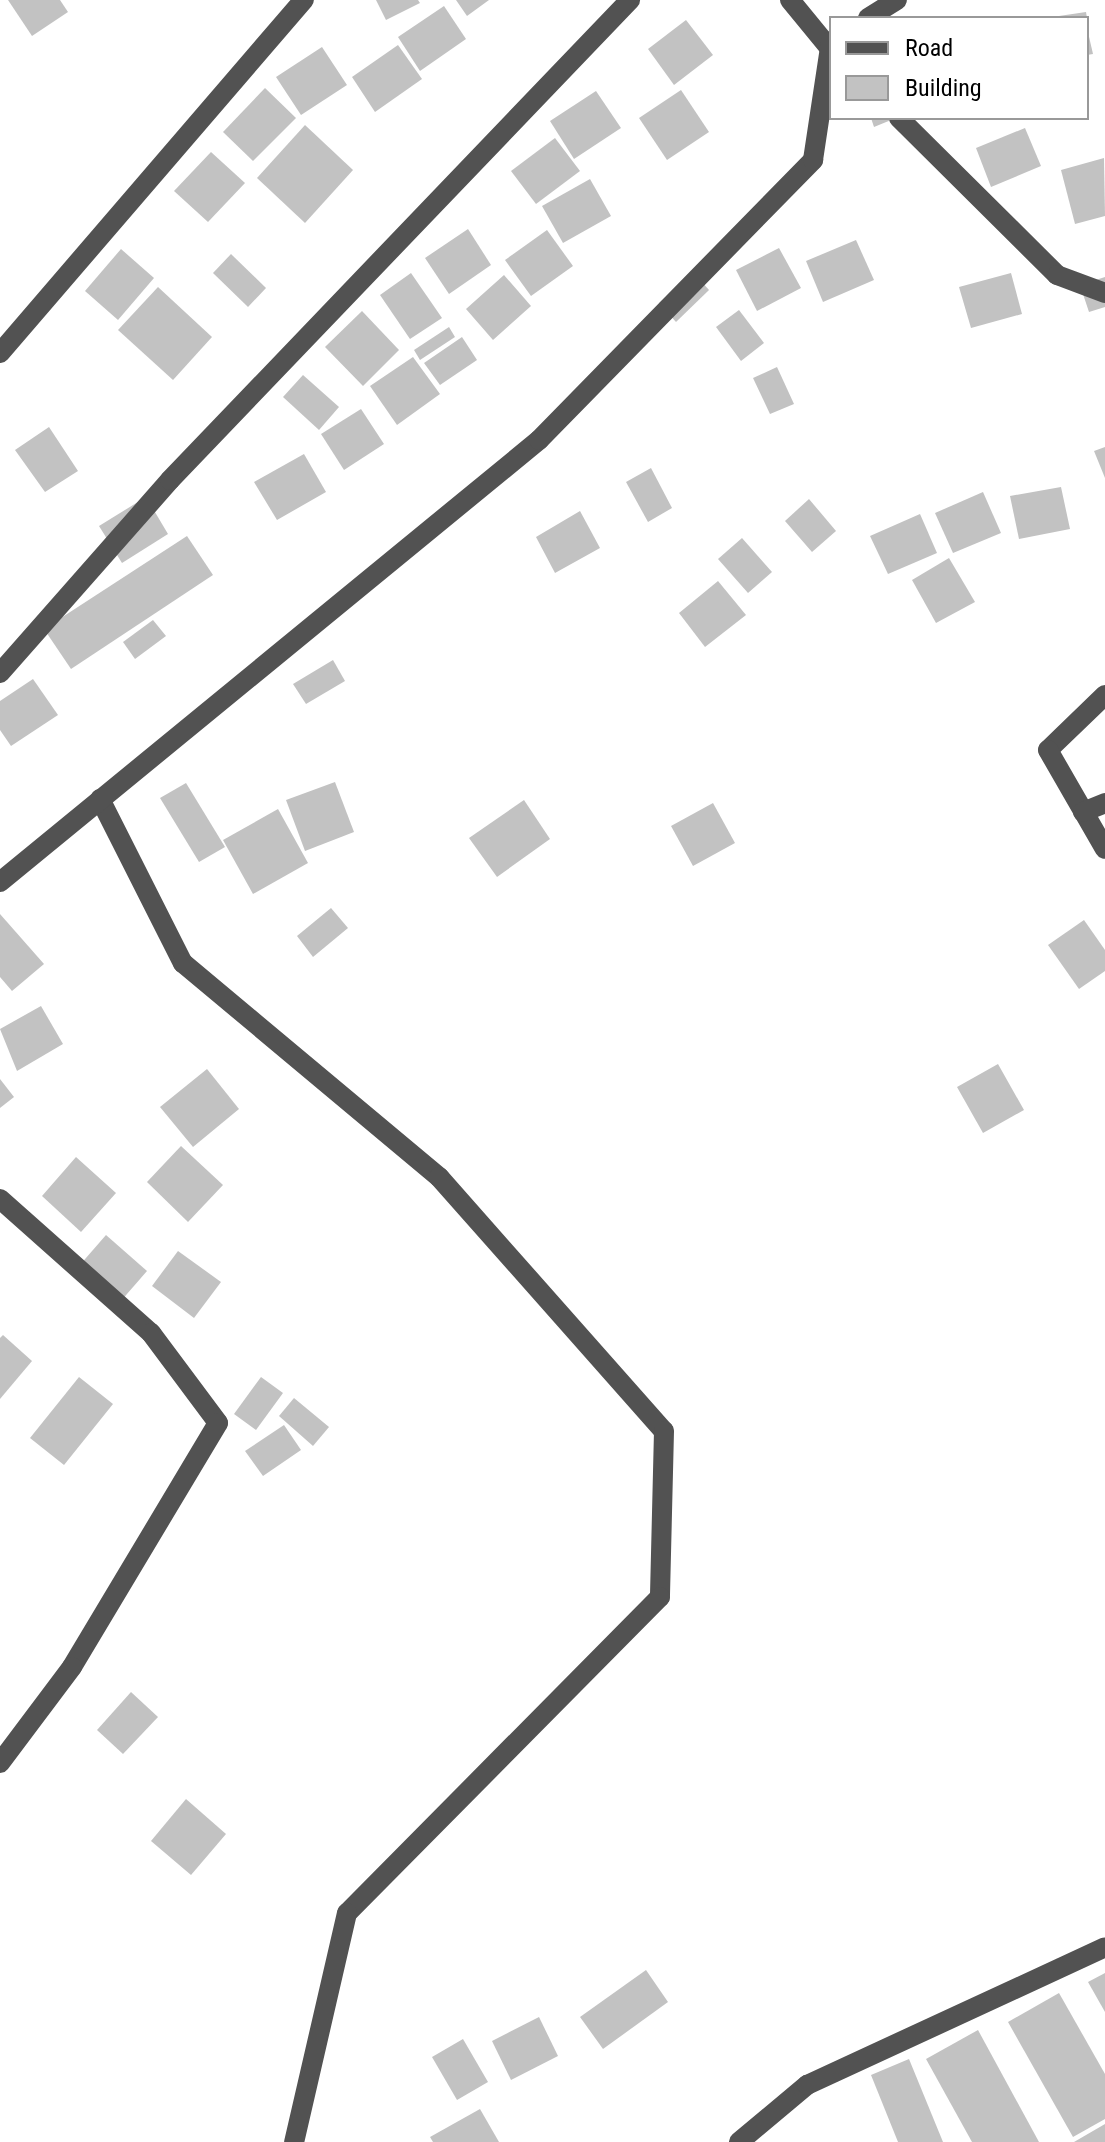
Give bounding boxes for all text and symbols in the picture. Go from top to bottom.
legend [829,16,1089,120]
text: Road [905,34,953,62]
text: Building [905,74,982,102]

